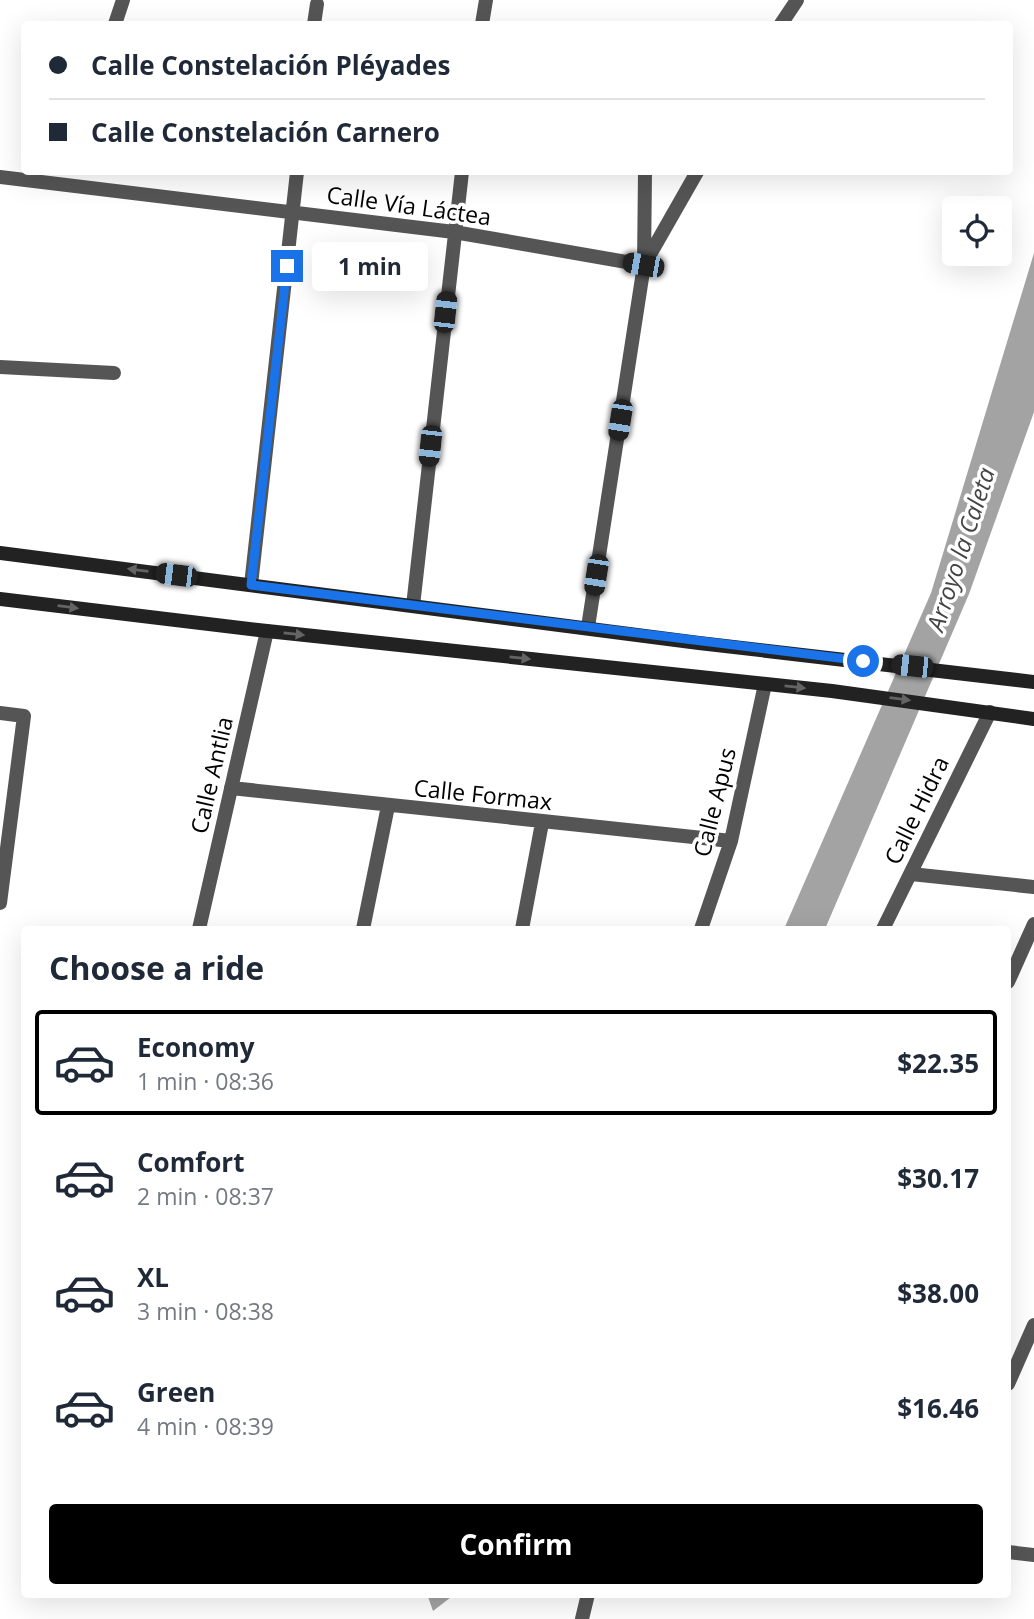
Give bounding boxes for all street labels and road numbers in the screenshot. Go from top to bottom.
street label: Calle Vía Láctea [325,178,493,232]
street label: Calle Antlia [182,713,240,837]
street label: Calle Apus [685,744,743,860]
street label: Calle Hidra [876,750,956,870]
street label: Calle Formax [412,771,554,817]

